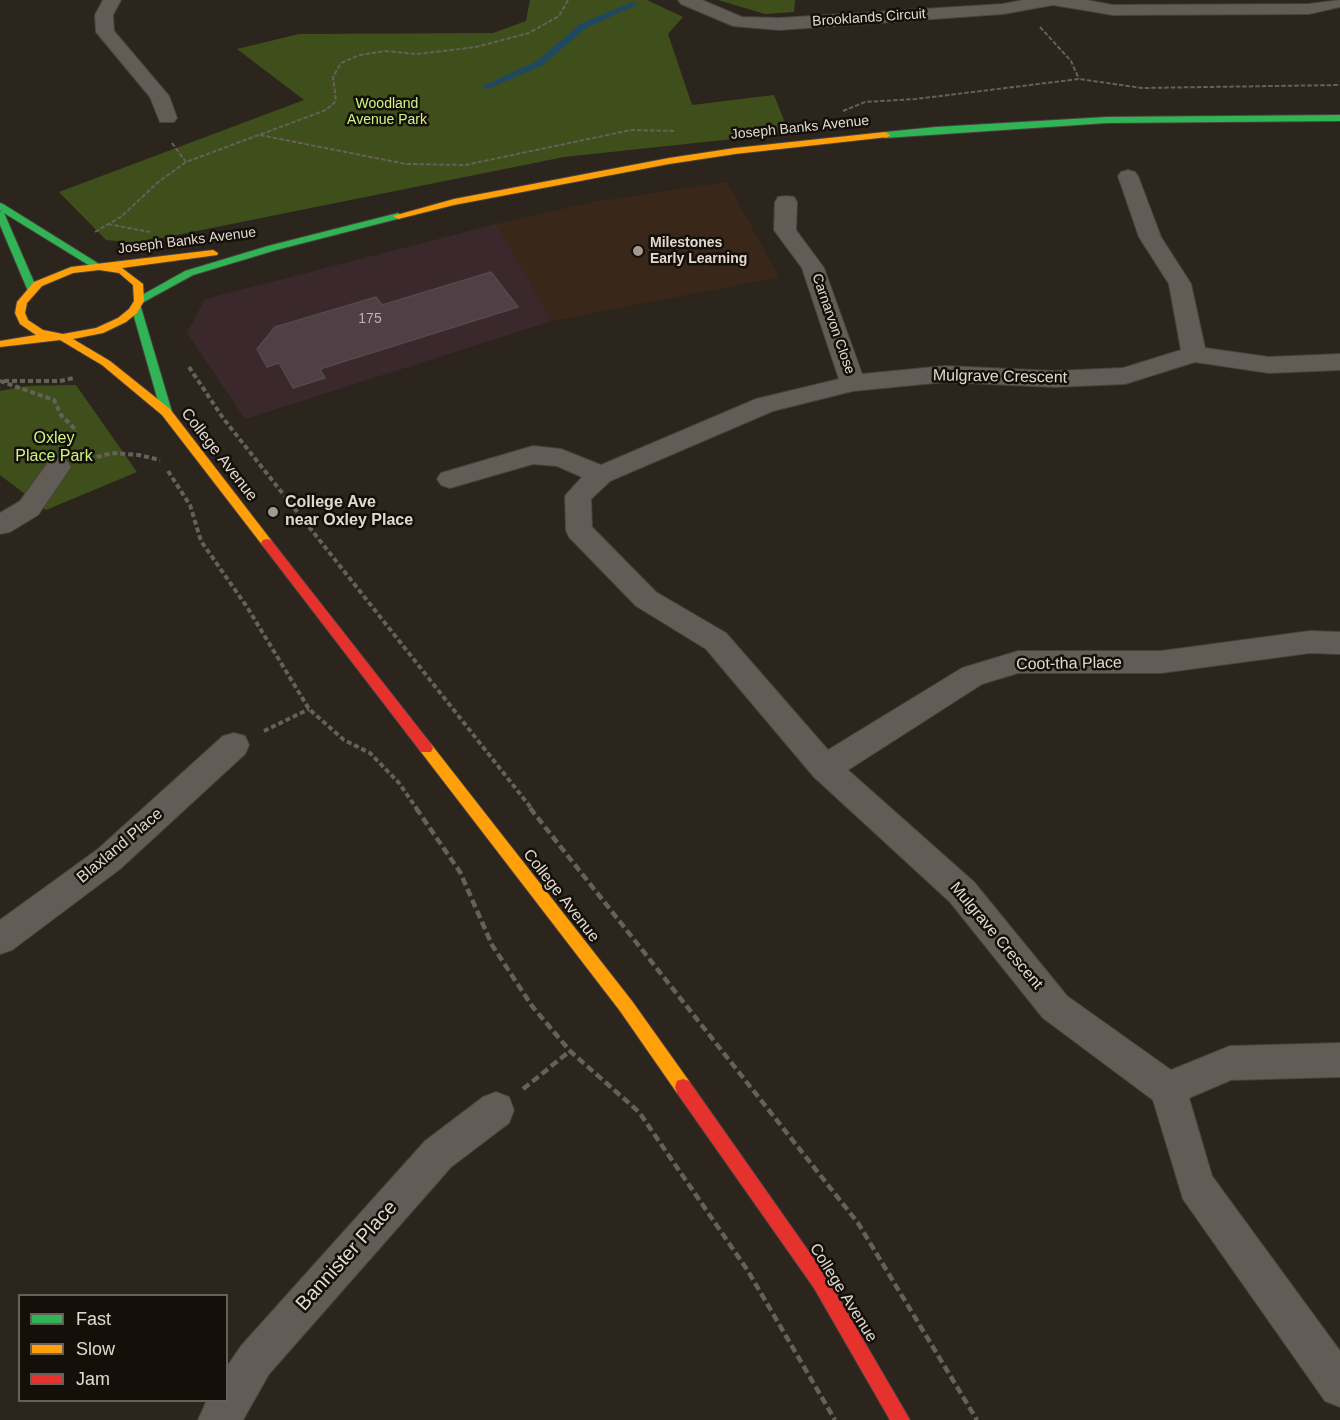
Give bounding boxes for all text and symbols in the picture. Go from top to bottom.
street label: Brooklands Circuit [812,6,926,30]
park label: Woodland Avenue Park [347,96,427,128]
street label: Joseph Banks Avenue [730,112,870,144]
street label: Joseph Banks Avenue [117,224,257,258]
place label: Milestones Early Learning [650,235,747,268]
marker: Milestones Early Learning [631,244,645,258]
street label: Carnarvon Close [808,272,858,376]
house number: 175 [358,311,382,327]
street label: Mulgrave Crescent [933,366,1067,388]
street label: College Avenue [177,405,261,505]
park label: Oxley Place Park [15,429,93,467]
place label: College Ave near Oxley Place [285,493,413,531]
marker: College Ave near Oxley Place [266,505,280,519]
street label: Coot-tha Place [1016,653,1122,675]
street label: Blaxland Place [73,805,167,887]
street label: College Avenue [519,846,603,946]
street label: Mulgrave Crescent [945,878,1047,994]
street label: Bannister Place [291,1196,403,1316]
street label: College Avenue [805,1240,881,1346]
legend [18,1294,228,1402]
text: Fast [76,1309,111,1329]
text: Slow [76,1339,115,1359]
text: Jam [76,1369,110,1389]

